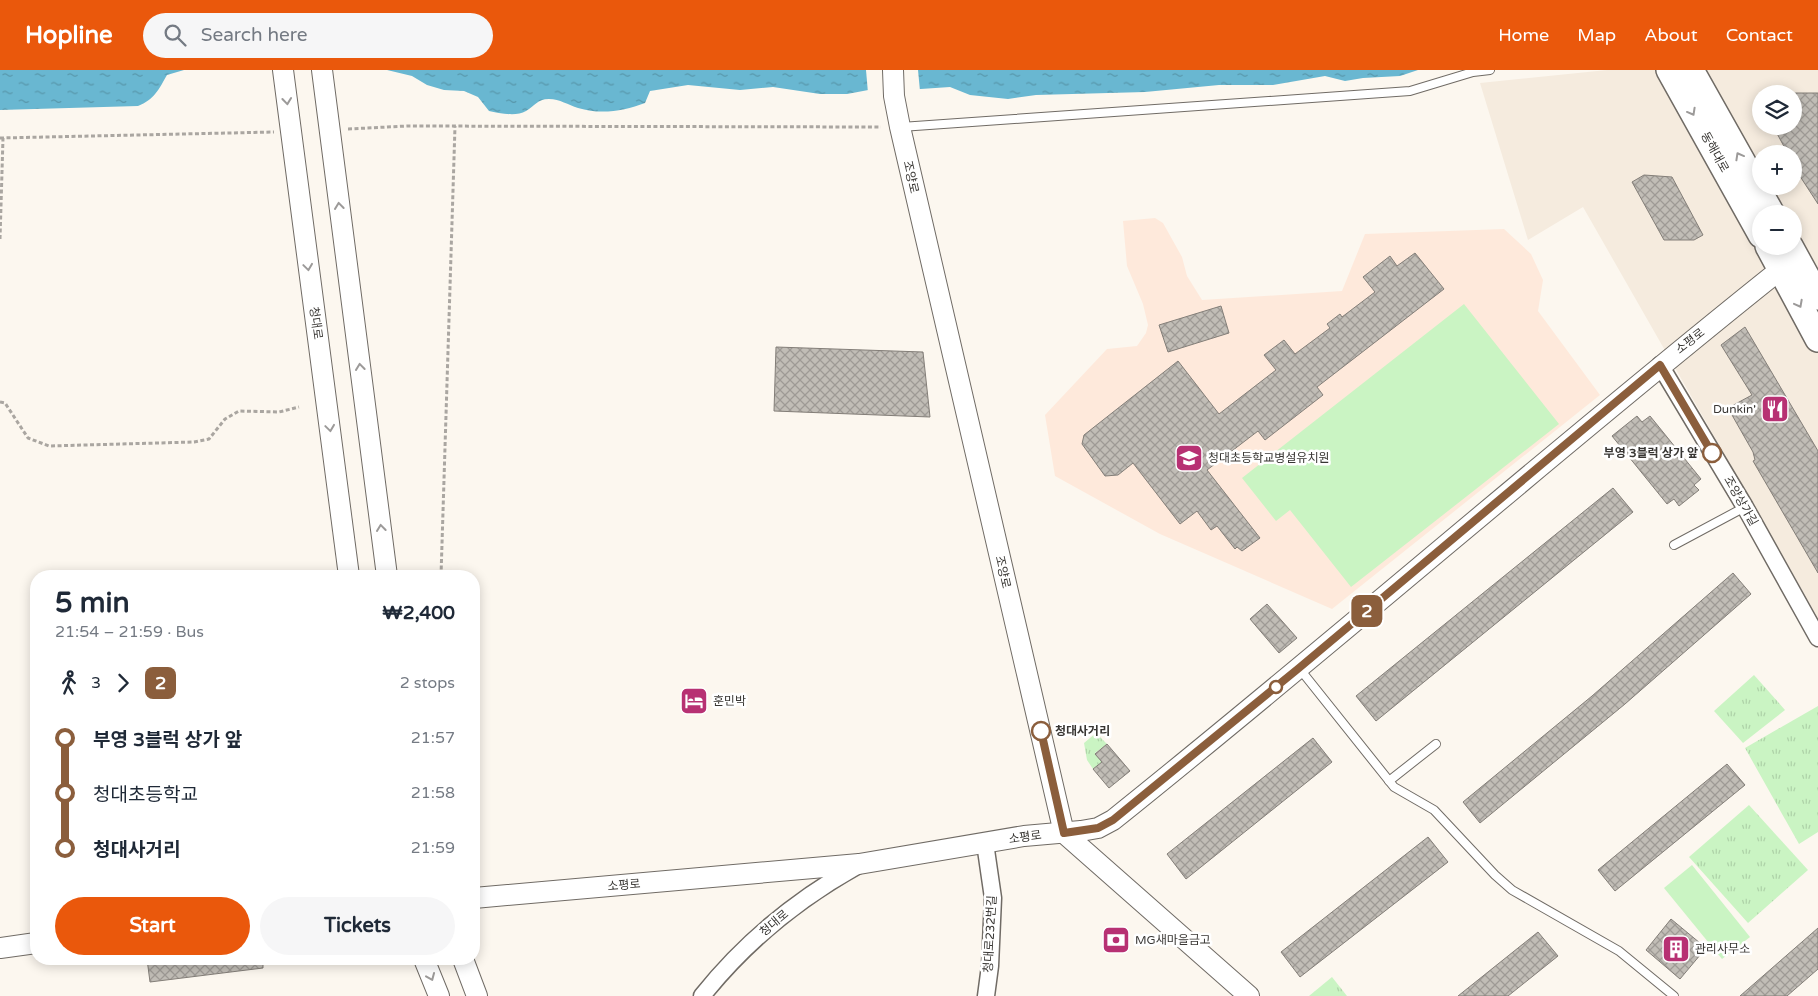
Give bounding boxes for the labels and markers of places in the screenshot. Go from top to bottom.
restaurant icon: Dunkin' [1760,394,1790,424]
place label: Dunkin' [1713,402,1756,416]
school or university icon: 청대초등학교병설유치원 [1174,443,1204,473]
marker: 부영 3블럭 상가 앞 [1702,443,1722,463]
place label: 부영 3블럭 상가 앞 [1604,446,1698,460]
place label: 청대초등학교병설유치원 [1208,451,1329,465]
unlabelled marker [1269,680,1283,694]
hotel icon: 훈민박 [679,686,709,716]
place label: 훈민박 [713,694,746,708]
marker: 청대사거리 [1031,721,1051,741]
place label: 청대사거리 [1055,724,1110,738]
bank icon: MG새마을금고 [1101,925,1131,955]
place label: MG새마을금고 [1135,933,1211,947]
building icon: 관리사무소 [1661,934,1691,964]
place label: 관리사무소 [1695,942,1750,956]

